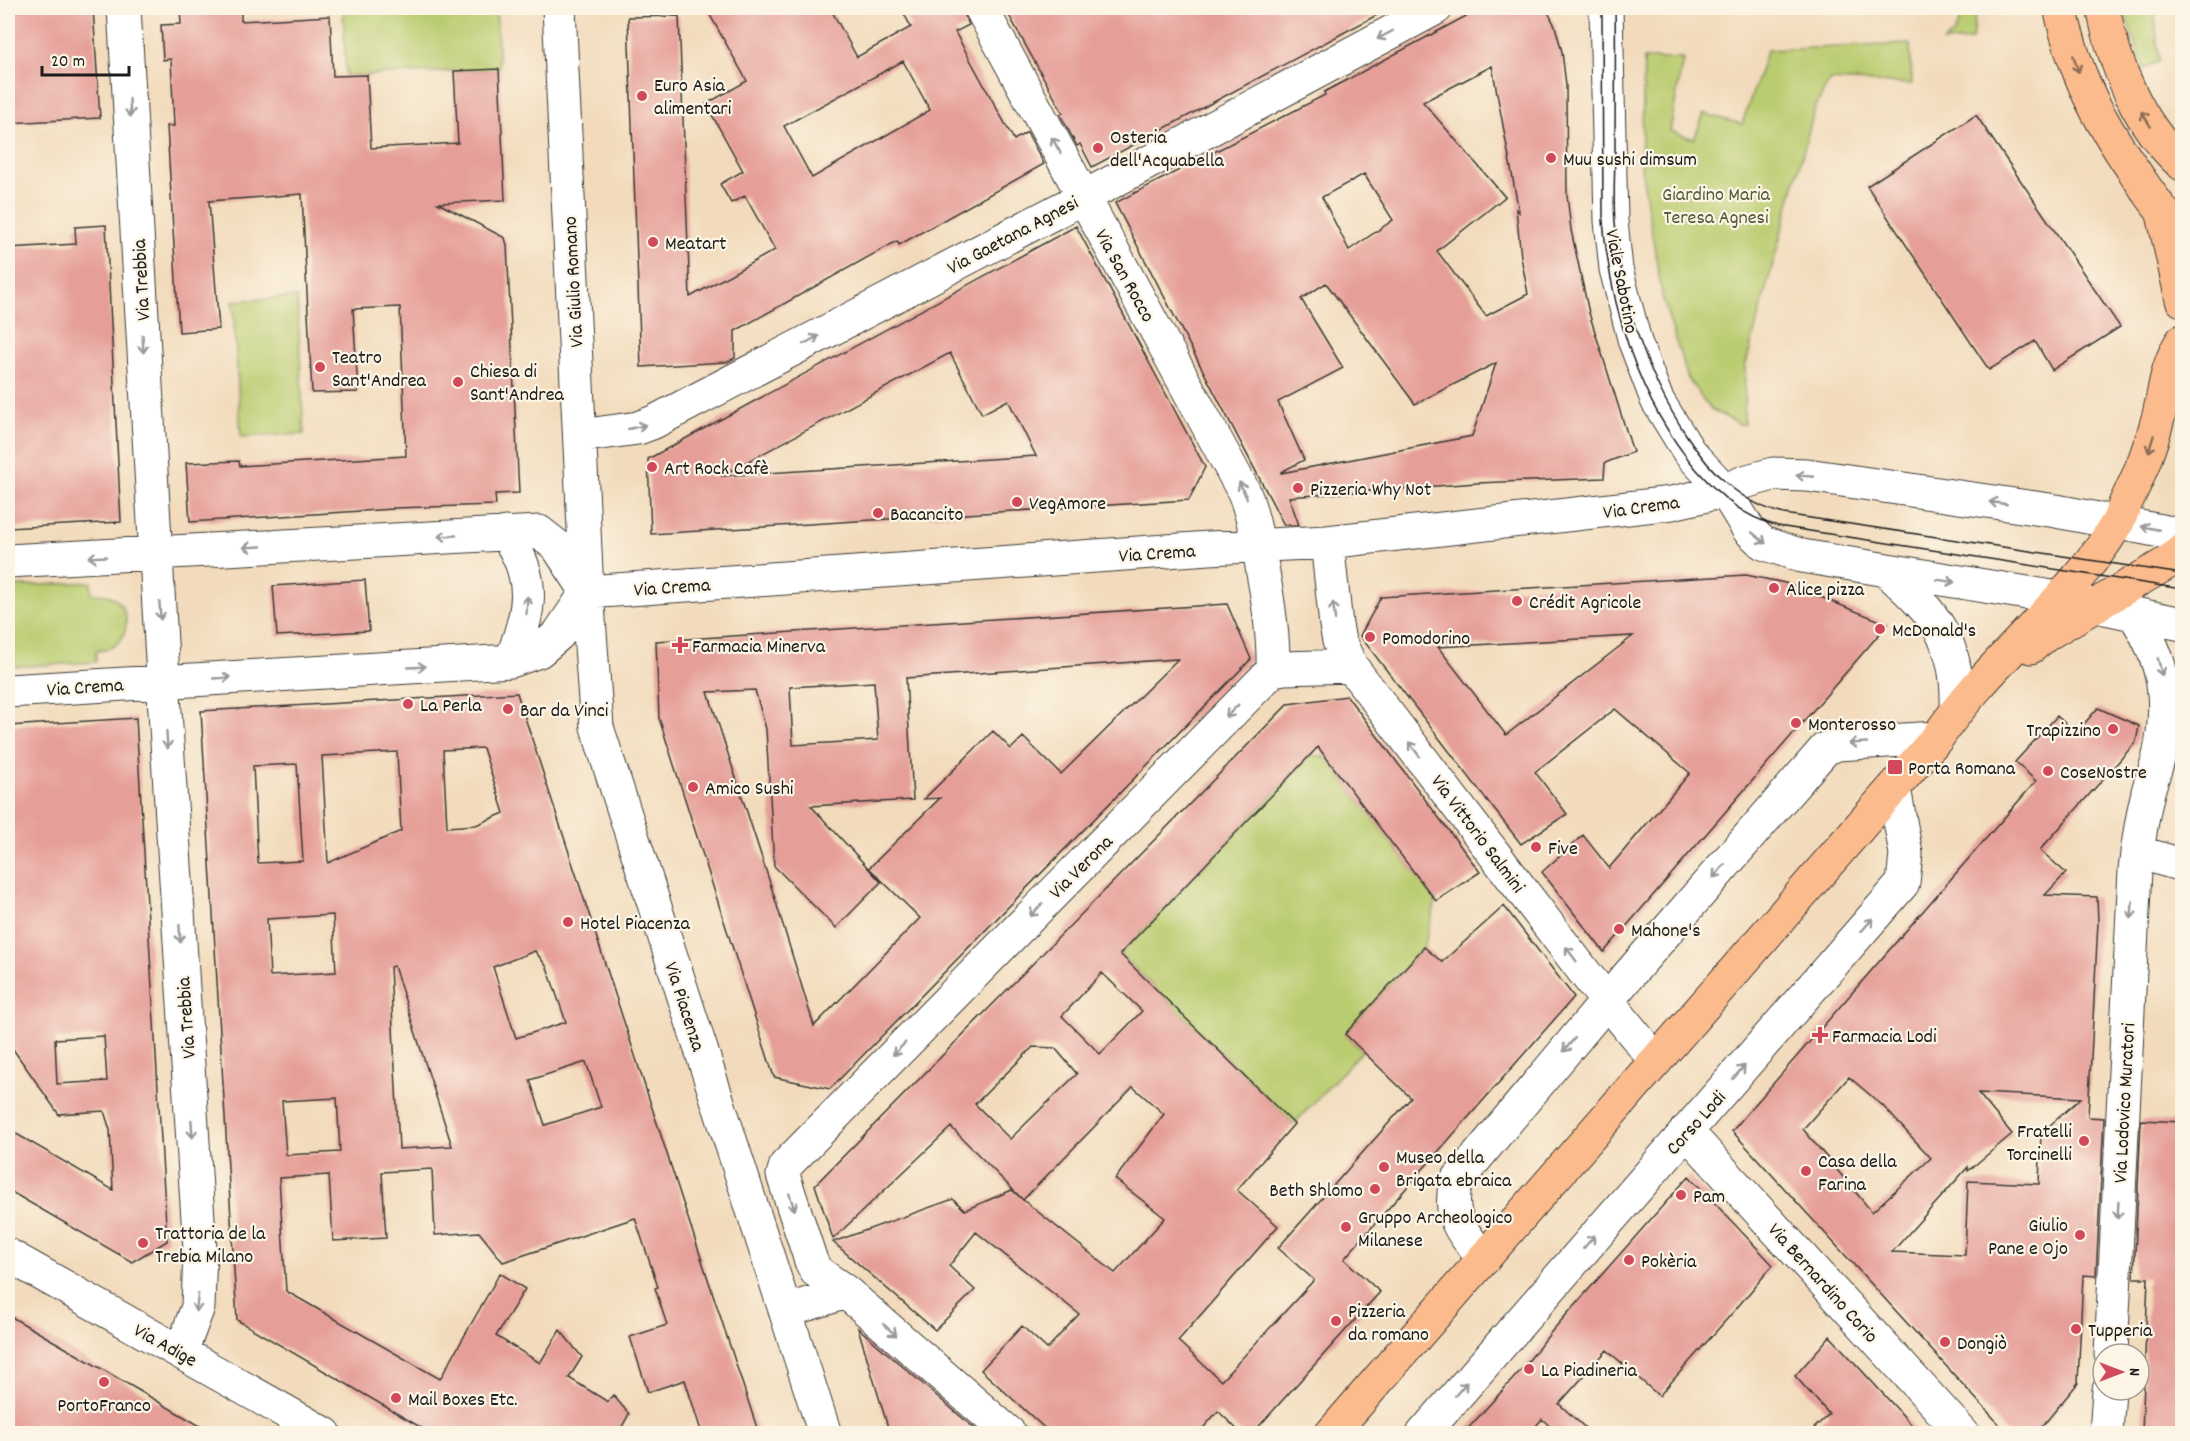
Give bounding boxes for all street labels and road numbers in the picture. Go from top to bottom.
street label: Via Gaetana Agnesi [943,190,1084,283]
street label: Via Giulio Romano [558,215,592,348]
street label: Via San Rocco [1086,225,1161,328]
street label: Viale Sabotino [1596,227,1644,336]
street label: Via Trebbia [127,238,159,321]
street label: Via Crema [1602,490,1682,528]
street label: Via Crema [1118,538,1197,572]
street label: Via Crema [633,572,712,606]
street label: Via Crema [46,672,125,706]
street label: Via Vittorio Salmini [1423,770,1531,900]
street label: Via Verona [1044,829,1121,907]
street label: Via Piacenza [656,959,711,1056]
street label: Via Trebbia [171,975,205,1060]
street label: Via Lodovico Muratori [2108,1022,2144,1184]
street label: Corso Lodi [1661,1085,1734,1162]
street label: Via Bernardino Corio [1760,1218,1884,1350]
street label: Via Adige [128,1318,202,1376]

